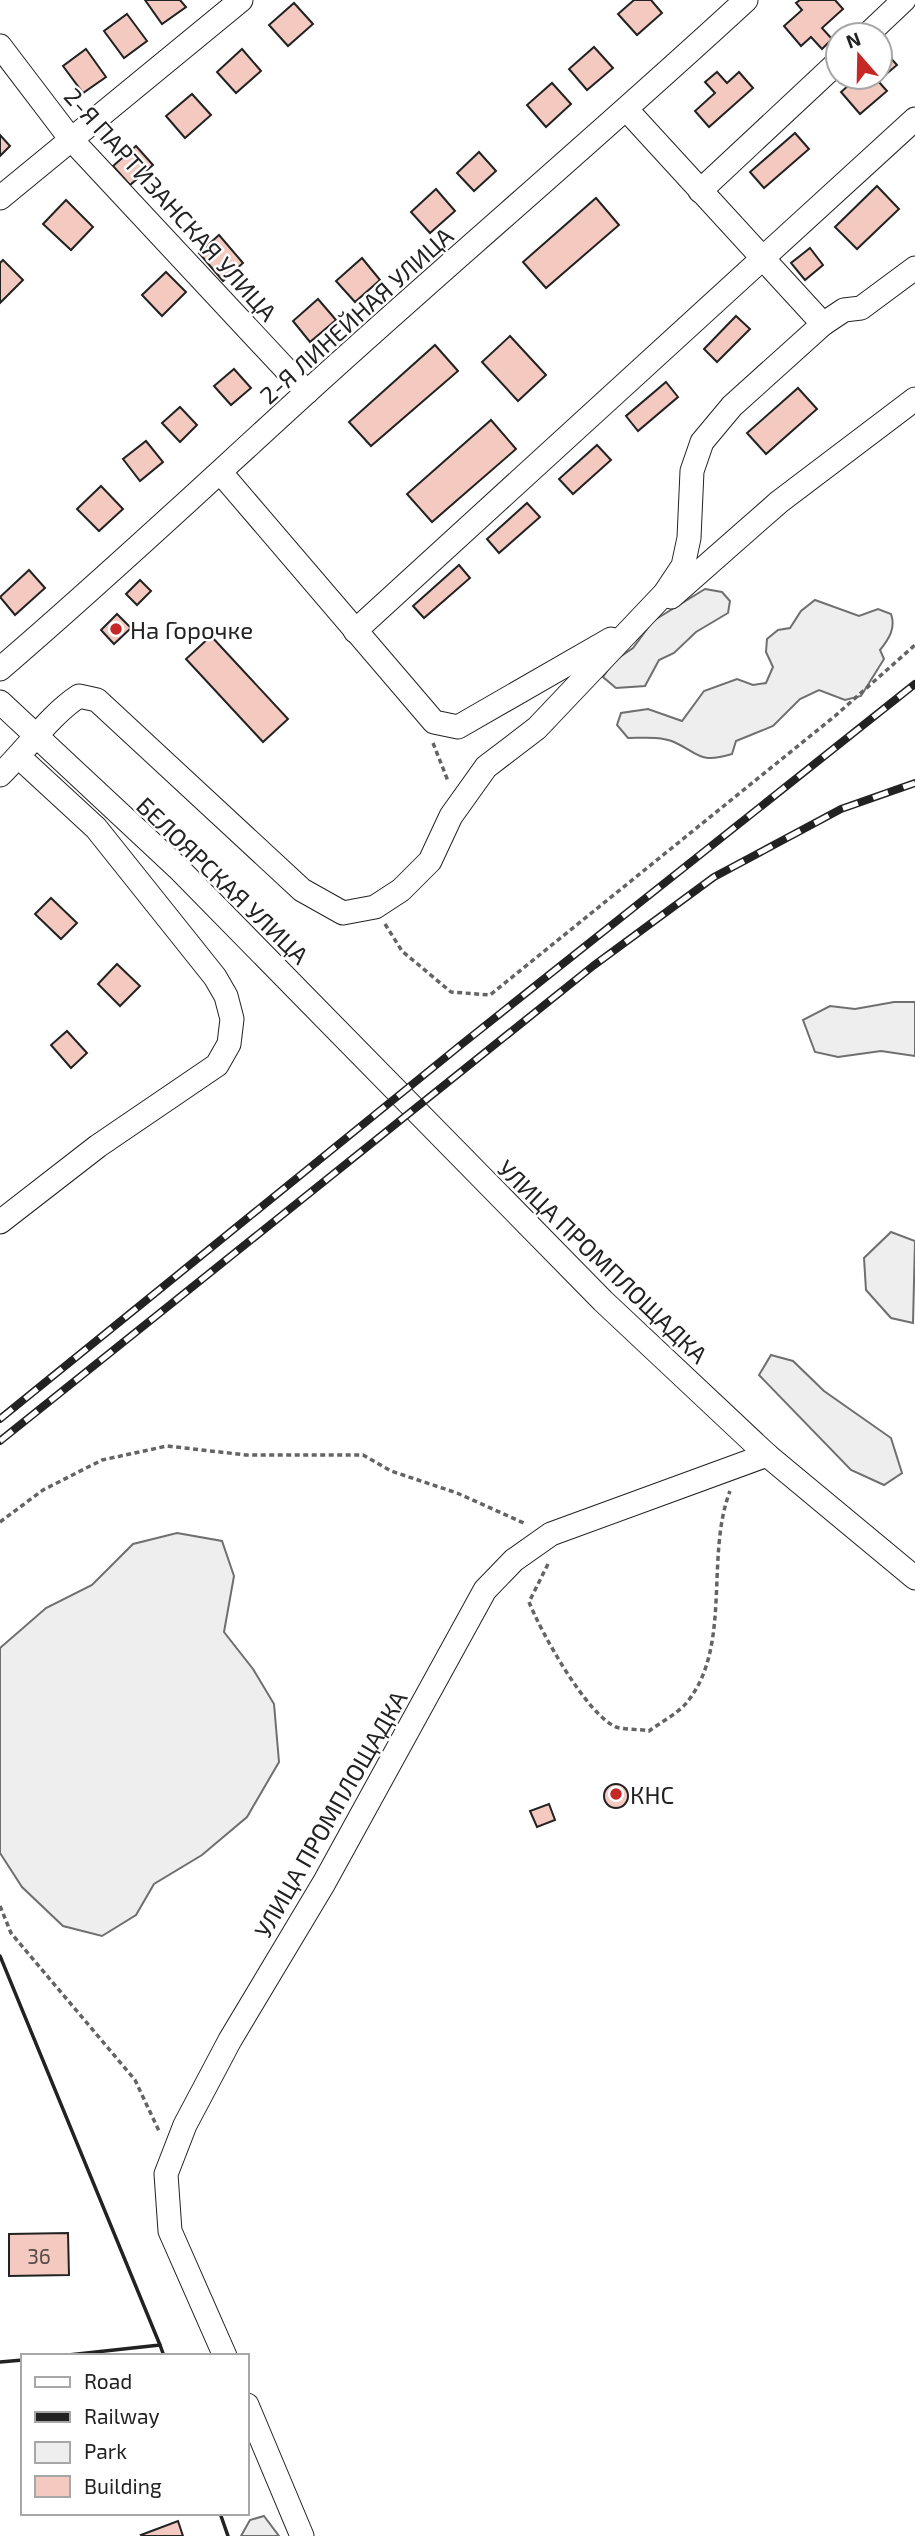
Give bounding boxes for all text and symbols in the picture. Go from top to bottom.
north arrow [824,21,894,91]
text: N [843,26,863,53]
street label: 2-Я ПАРТИЗАНСКАЯ УЛИЦА [59,82,283,326]
street label: 2-Я ЛИНЕЙНАЯ УЛИЦА [253,221,459,409]
place label: На Горочке [130,615,253,644]
marker: На Горочке [108,621,124,637]
street label: БЕЛОЯРСКАЯ УЛИЦА [131,791,315,970]
street label: УЛИЦА ПРОМПЛОЩАДКА [492,1153,714,1369]
street label: УЛИЦА ПРОМПЛОЩАДКА [247,1685,413,1943]
place label: КНС [630,1780,674,1809]
marker: КНС [608,1786,624,1802]
house number: 36 [27,2243,51,2268]
legend [21,2354,248,2515]
text: Road [84,2368,132,2393]
text: Railway [84,2403,160,2428]
text: Park [84,2438,127,2463]
text: Building [84,2473,162,2498]

